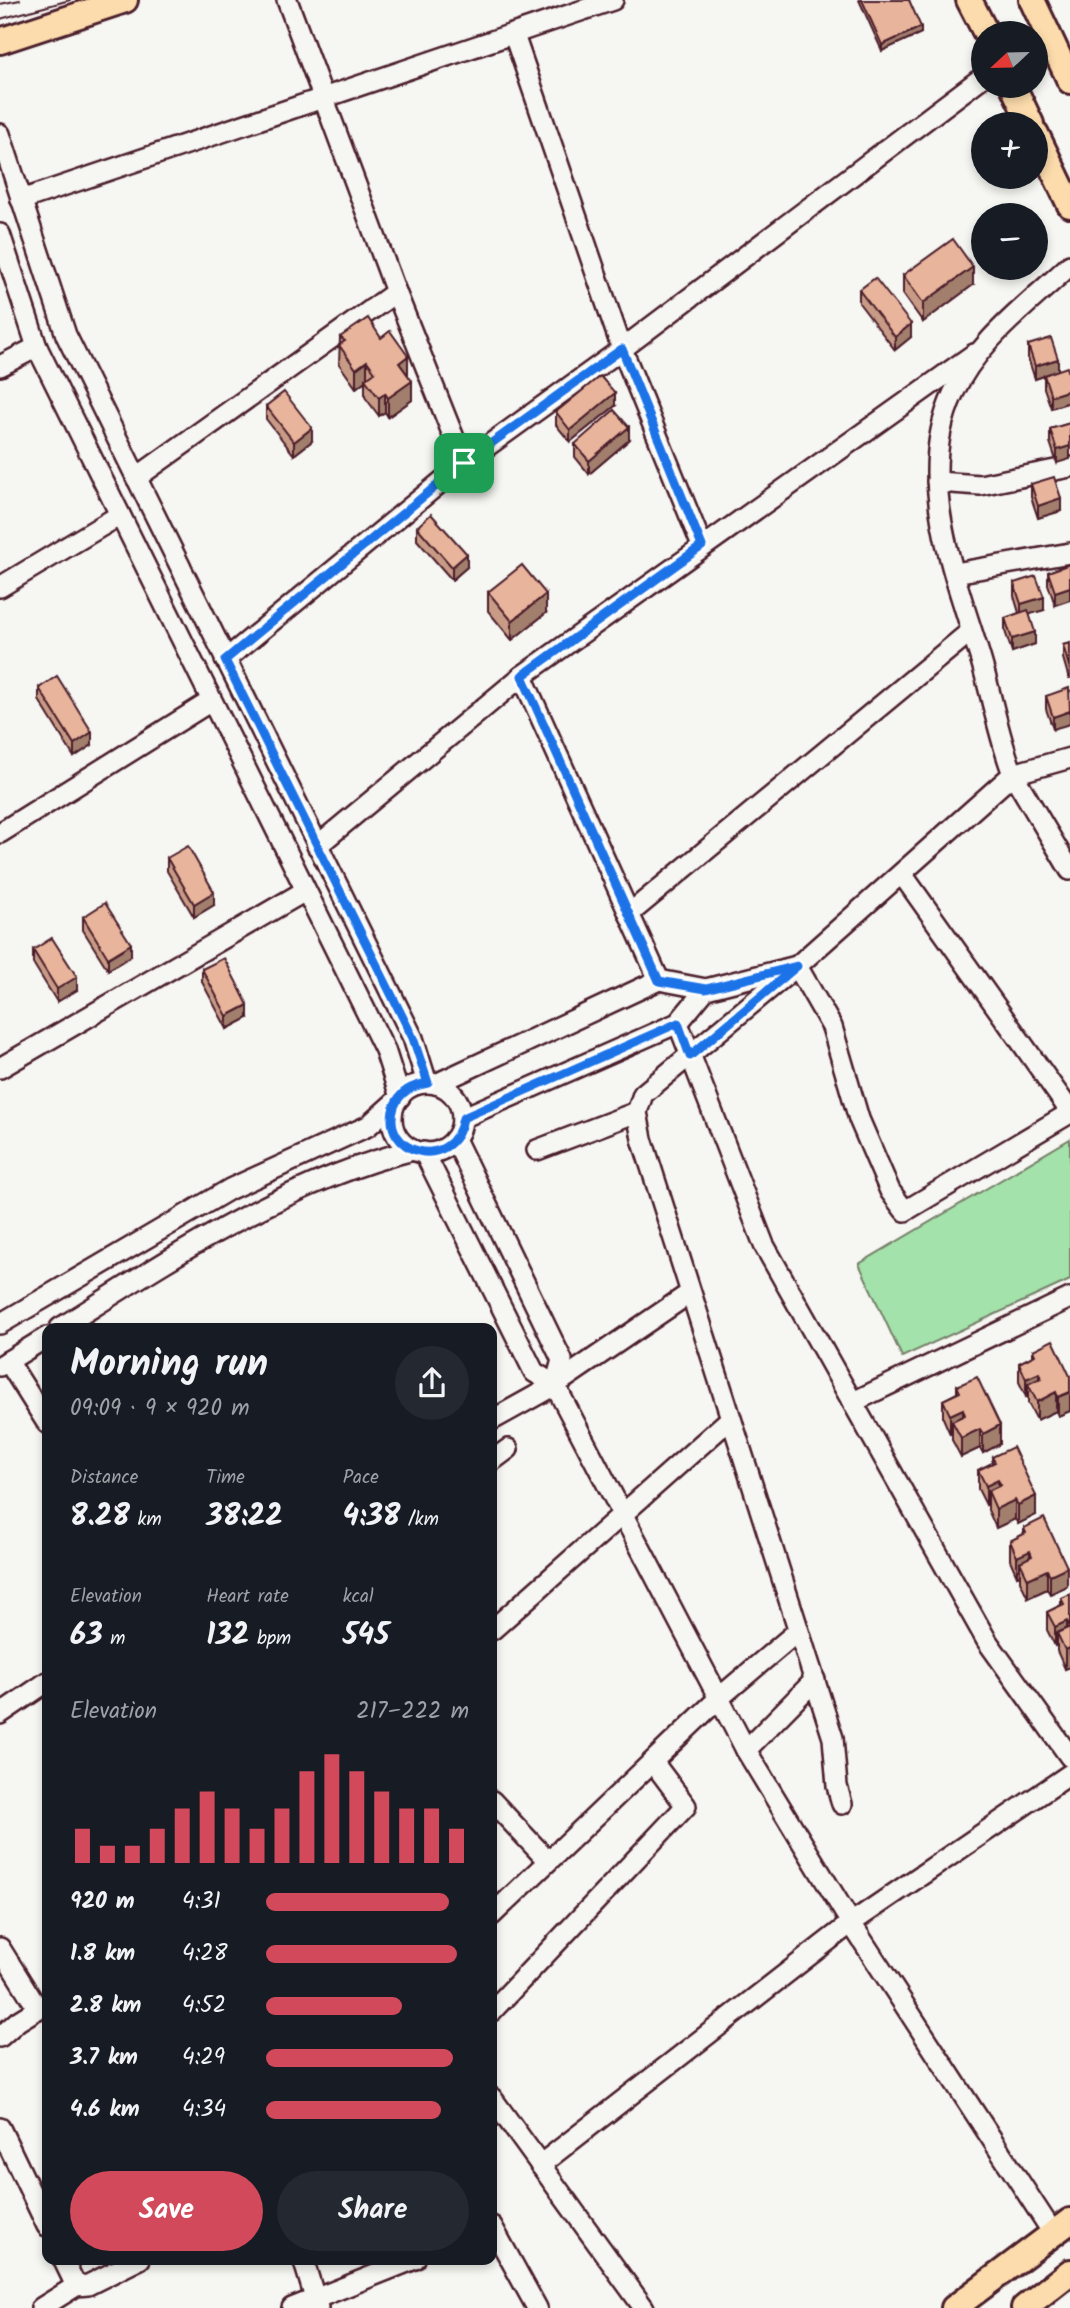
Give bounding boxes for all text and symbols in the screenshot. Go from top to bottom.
north arrow [971,21,1048,98]
map controls [971,21,1048,280]
button: + [971,112,1048,189]
button: − [971,203,1048,280]
pin [434,433,494,493]
icon: arrive [445,444,483,482]
text: Morning run [70,1335,268,1395]
button: share [395,1346,469,1420]
text: 09:09 · 9 × 920 m [70,1391,250,1427]
text: Distance [70,1463,138,1493]
text: Time [206,1463,245,1493]
text: Pace [343,1463,379,1493]
text: 8.28 [70,1493,130,1541]
text: 38:22 [206,1493,283,1541]
text: 4:38 [343,1493,401,1541]
text: km [130,1505,162,1535]
text: /km [401,1505,439,1535]
text: Elevation [70,1582,142,1612]
text: Heart rate [206,1582,289,1612]
text: kcal [343,1582,374,1612]
text: 63 [70,1612,103,1660]
text: 132 [206,1612,249,1660]
text: 545 [343,1612,389,1660]
text: m [103,1624,125,1654]
text: bpm [249,1624,291,1654]
text: Elevation [70,1694,157,1730]
text: 217–222 m [356,1694,469,1730]
text: 920 m [70,1884,135,1920]
text: 4:31 [182,1884,221,1920]
text: 1.8 km [70,1936,135,1972]
text: 4:28 [182,1936,228,1972]
text: 2.8 km [70,1988,141,2024]
text: 4:52 [182,1988,226,2024]
text: 3.7 km [70,2040,138,2076]
text: 4:29 [182,2040,225,2076]
text: 4.6 km [70,2092,139,2128]
text: 4:34 [182,2092,226,2128]
button: Save [70,2171,263,2251]
button: Share [277,2171,469,2251]

